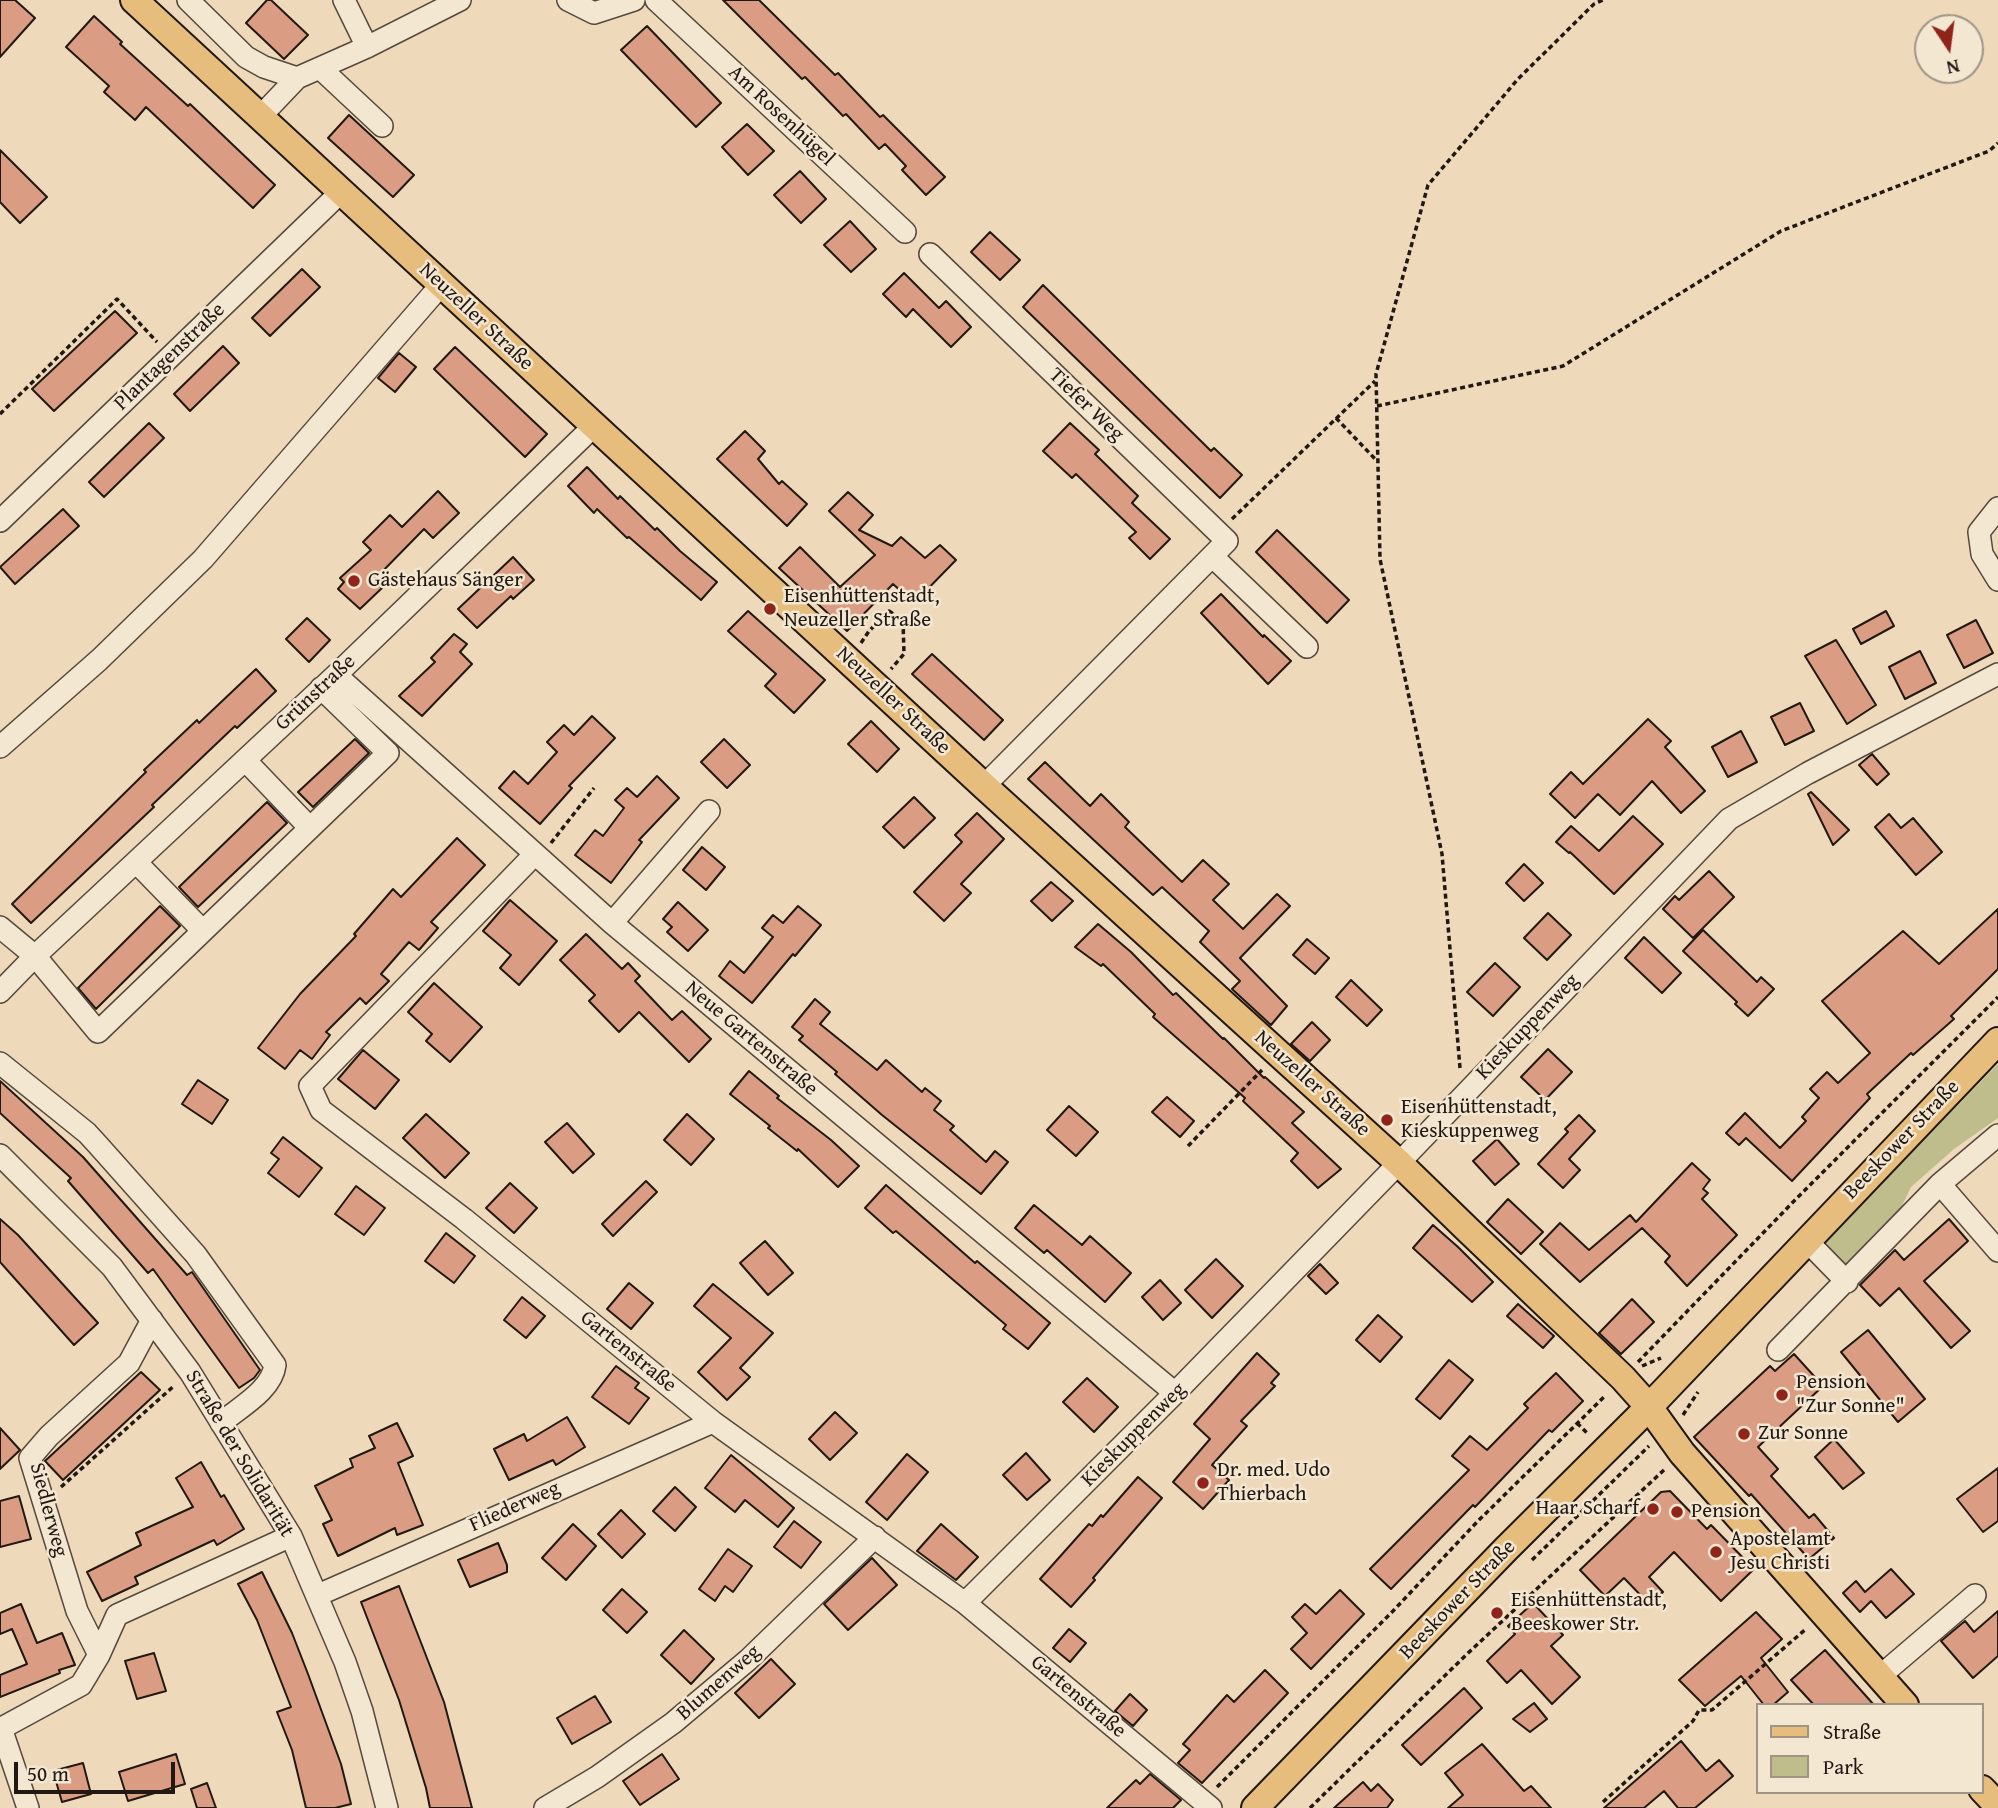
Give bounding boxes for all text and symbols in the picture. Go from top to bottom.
north arrow [1914,14,1984,84]
text: N [1944,52,1963,83]
street label: Am Rosenhügel [722,60,840,172]
street label: Neuzeller Straße [414,258,538,376]
street label: Plantagenstraße [109,298,231,416]
street label: Tiefer Weg [1043,363,1129,447]
place label: Gästehaus Sänger [368,568,523,594]
marker: Gästehaus Sänger [346,573,362,589]
place label: Eisenhüttenstadt, Neuzeller Straße [784,584,940,634]
marker: Eisenhüttenstadt, Neuzeller Straße [762,601,778,617]
street label: Neuzeller Straße [831,642,955,760]
street label: Grünstraße [271,650,361,736]
street label: Kieskuppenweg [1471,969,1585,1085]
street label: Neue Gartenstraße [679,976,823,1102]
street label: Neuzeller Straße [1249,1025,1375,1143]
street label: Beeskower Straße [1839,1075,1965,1205]
place label: Eisenhüttenstadt, Kieskuppenweg [1401,1095,1557,1145]
marker: Eisenhüttenstadt, Kieskuppenweg [1379,1112,1395,1128]
street label: Gartenstraße [575,1306,681,1398]
street label: Straße der Solidarität [179,1366,299,1542]
place label: Pension "Zur Sonne" [1796,1370,1905,1420]
street label: Kieskuppenweg [1076,1377,1192,1493]
marker: Pension "Zur Sonne" [1774,1387,1790,1403]
place label: Zur Sonne [1758,1421,1848,1447]
marker: Zur Sonne [1736,1426,1752,1442]
place label: Dr. med. Udo Thierbach [1217,1458,1330,1508]
street label: Siedlerweg [23,1460,73,1560]
marker: Dr. med. Udo Thierbach [1195,1475,1211,1491]
street label: Fliederweg [466,1476,564,1538]
place label: Haar Scharf [1536,1496,1639,1522]
place label: Pension [1691,1499,1761,1525]
marker: Haar Scharf [1645,1501,1661,1517]
marker: Pension [1669,1504,1685,1520]
place label: Apostelamt Jesu Christi [1730,1527,1831,1577]
street label: Beeskower Straße [1395,1535,1521,1665]
marker: Apostelamt Jesu Christi [1708,1544,1724,1560]
place label: Eisenhüttenstadt, Beeskower Str. [1511,1588,1667,1638]
marker: Eisenhüttenstadt, Beeskower Str. [1489,1605,1505,1621]
street label: Blumenweg [672,1640,766,1726]
street label: Gartenstraße [1025,1650,1131,1744]
legend [1756,1703,1984,1794]
text: Straße [1823,1716,1881,1747]
scale bar [18,1748,178,1792]
text: Park [1823,1751,1864,1782]
text: 50 m [27,1758,69,1789]

